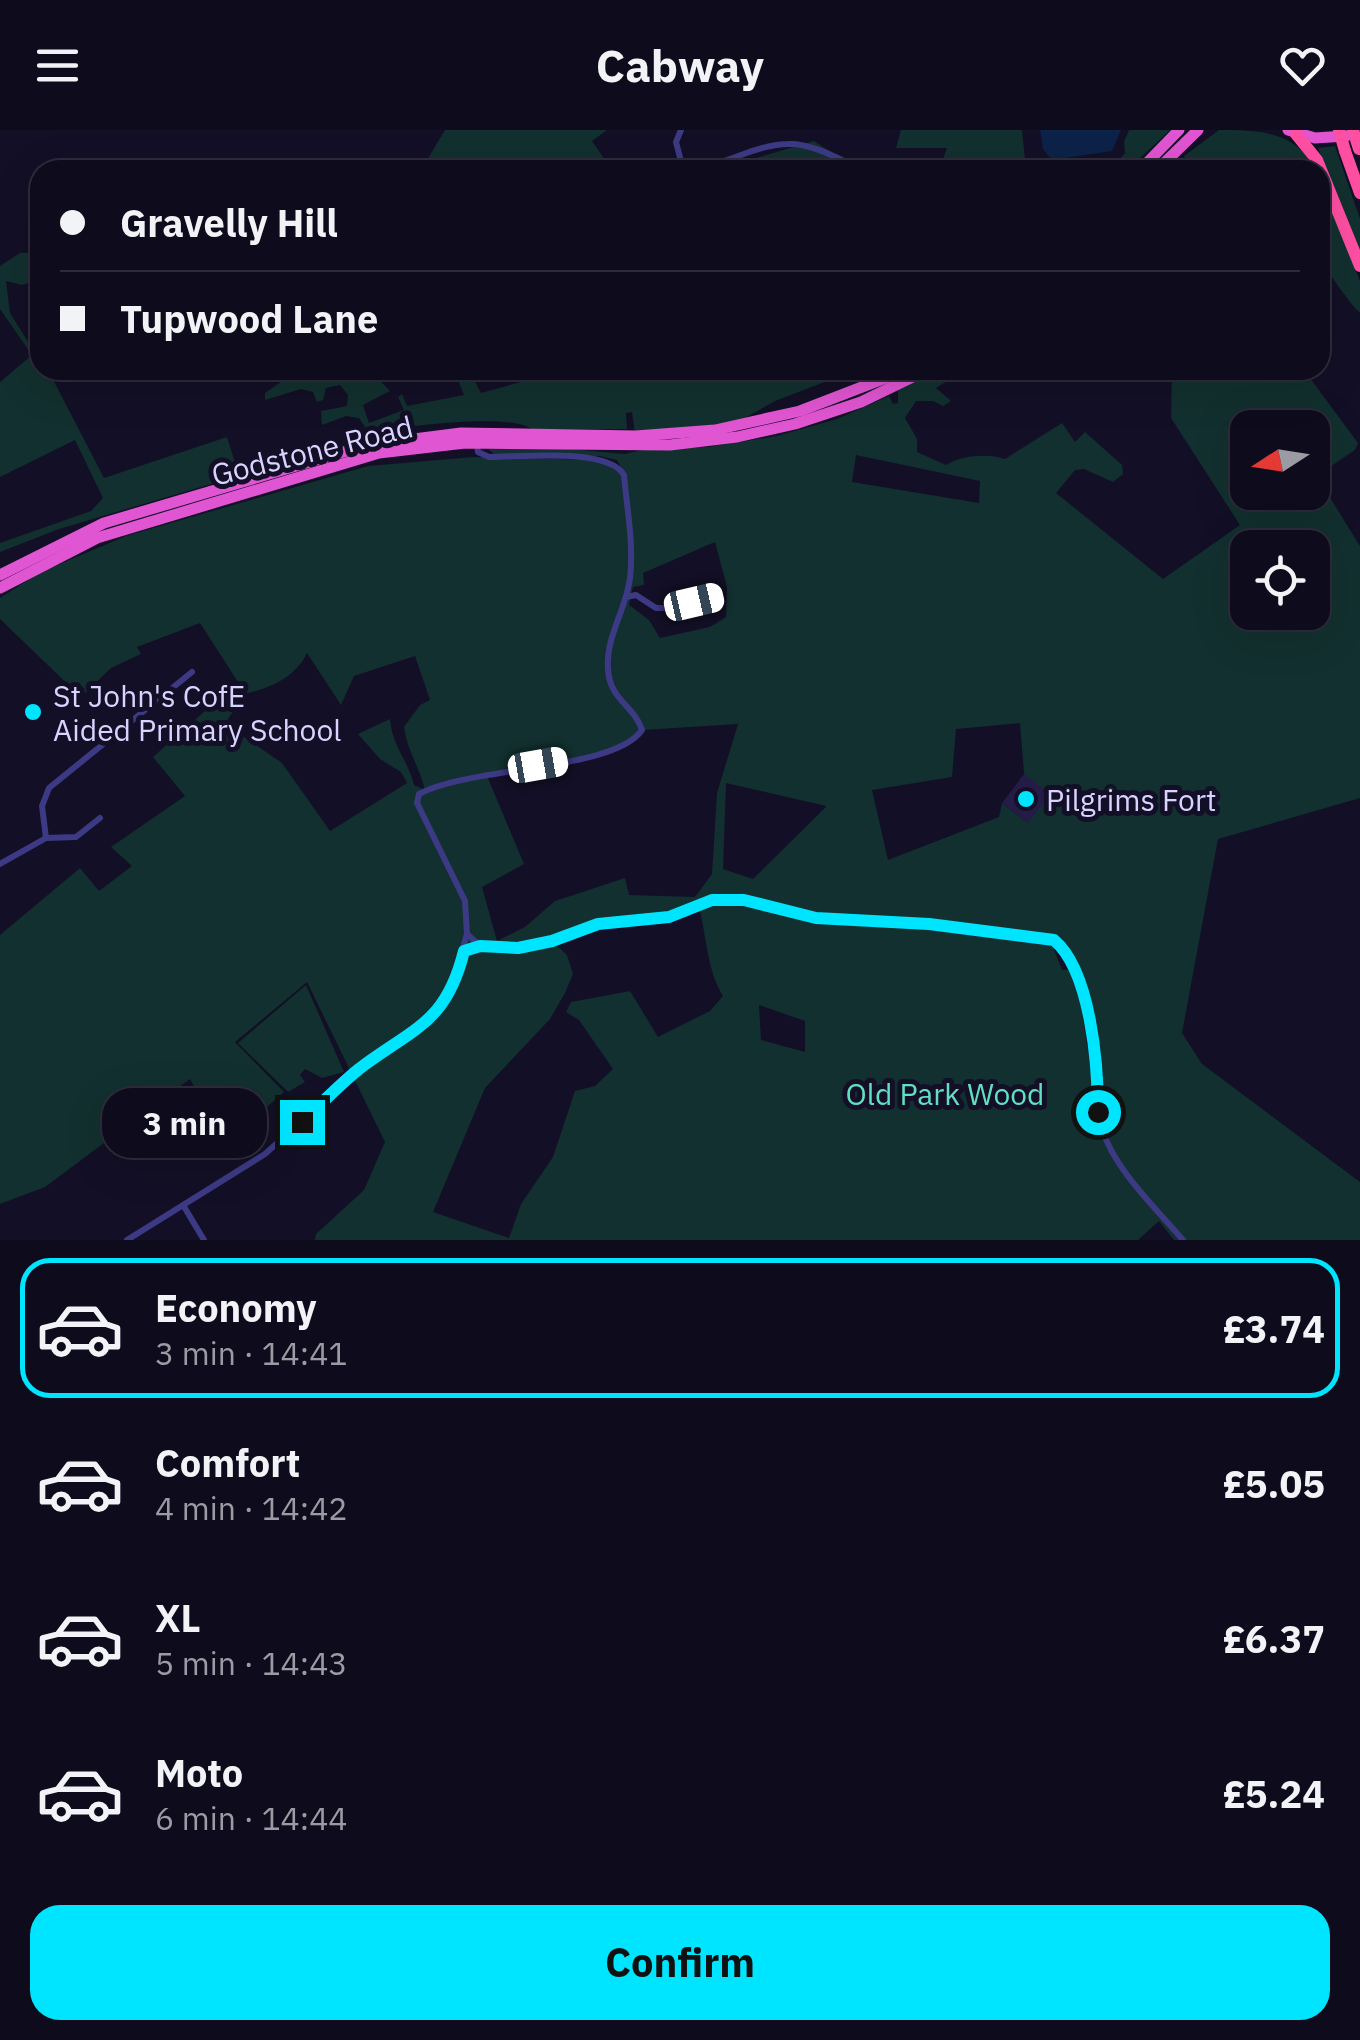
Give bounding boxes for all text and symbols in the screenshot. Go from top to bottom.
text: Cabway [596,36,764,94]
icon: menu [30,38,85,93]
icon: heart [1275,38,1330,93]
text: Gravelly Hill [120,198,338,247]
text: Tupwood Lane [120,294,378,343]
street label: Godstone Road [207,406,417,494]
north arrow [1230,410,1330,510]
map controls [1230,410,1330,630]
button: locate [1230,530,1330,630]
car [661,581,727,623]
place label: St John's CofE Aided Primary School [53,676,341,749]
marker: St John's CofE Aided Primary School [22,701,44,723]
car [506,745,570,785]
place label: Pilgrims Fort [1046,780,1217,819]
marker: Pilgrims Fort [1015,788,1037,810]
park label: Old Park Wood [846,1074,1044,1113]
callout: 3 min [102,1087,267,1157]
route start [1076,1090,1121,1135]
route end [280,1100,325,1145]
text: 3 min [143,1102,226,1144]
icon: car [35,1283,125,1373]
text: Economy [155,1283,317,1332]
text: £3.74 [1223,1304,1325,1353]
text: 3 min · 14:41 [155,1332,348,1374]
icon: car [35,1438,125,1528]
text: Comfort [155,1438,300,1487]
text: £5.05 [1223,1459,1325,1508]
text: 4 min · 14:42 [155,1487,348,1529]
icon: car [35,1593,125,1683]
text: XL [155,1593,201,1642]
text: £6.37 [1223,1614,1325,1663]
text: 5 min · 14:43 [155,1642,348,1684]
icon: car [35,1748,125,1838]
text: Moto [155,1748,243,1797]
text: £5.24 [1223,1769,1325,1818]
text: 6 min · 14:44 [155,1797,348,1839]
button: Confirm [30,1905,1330,2020]

